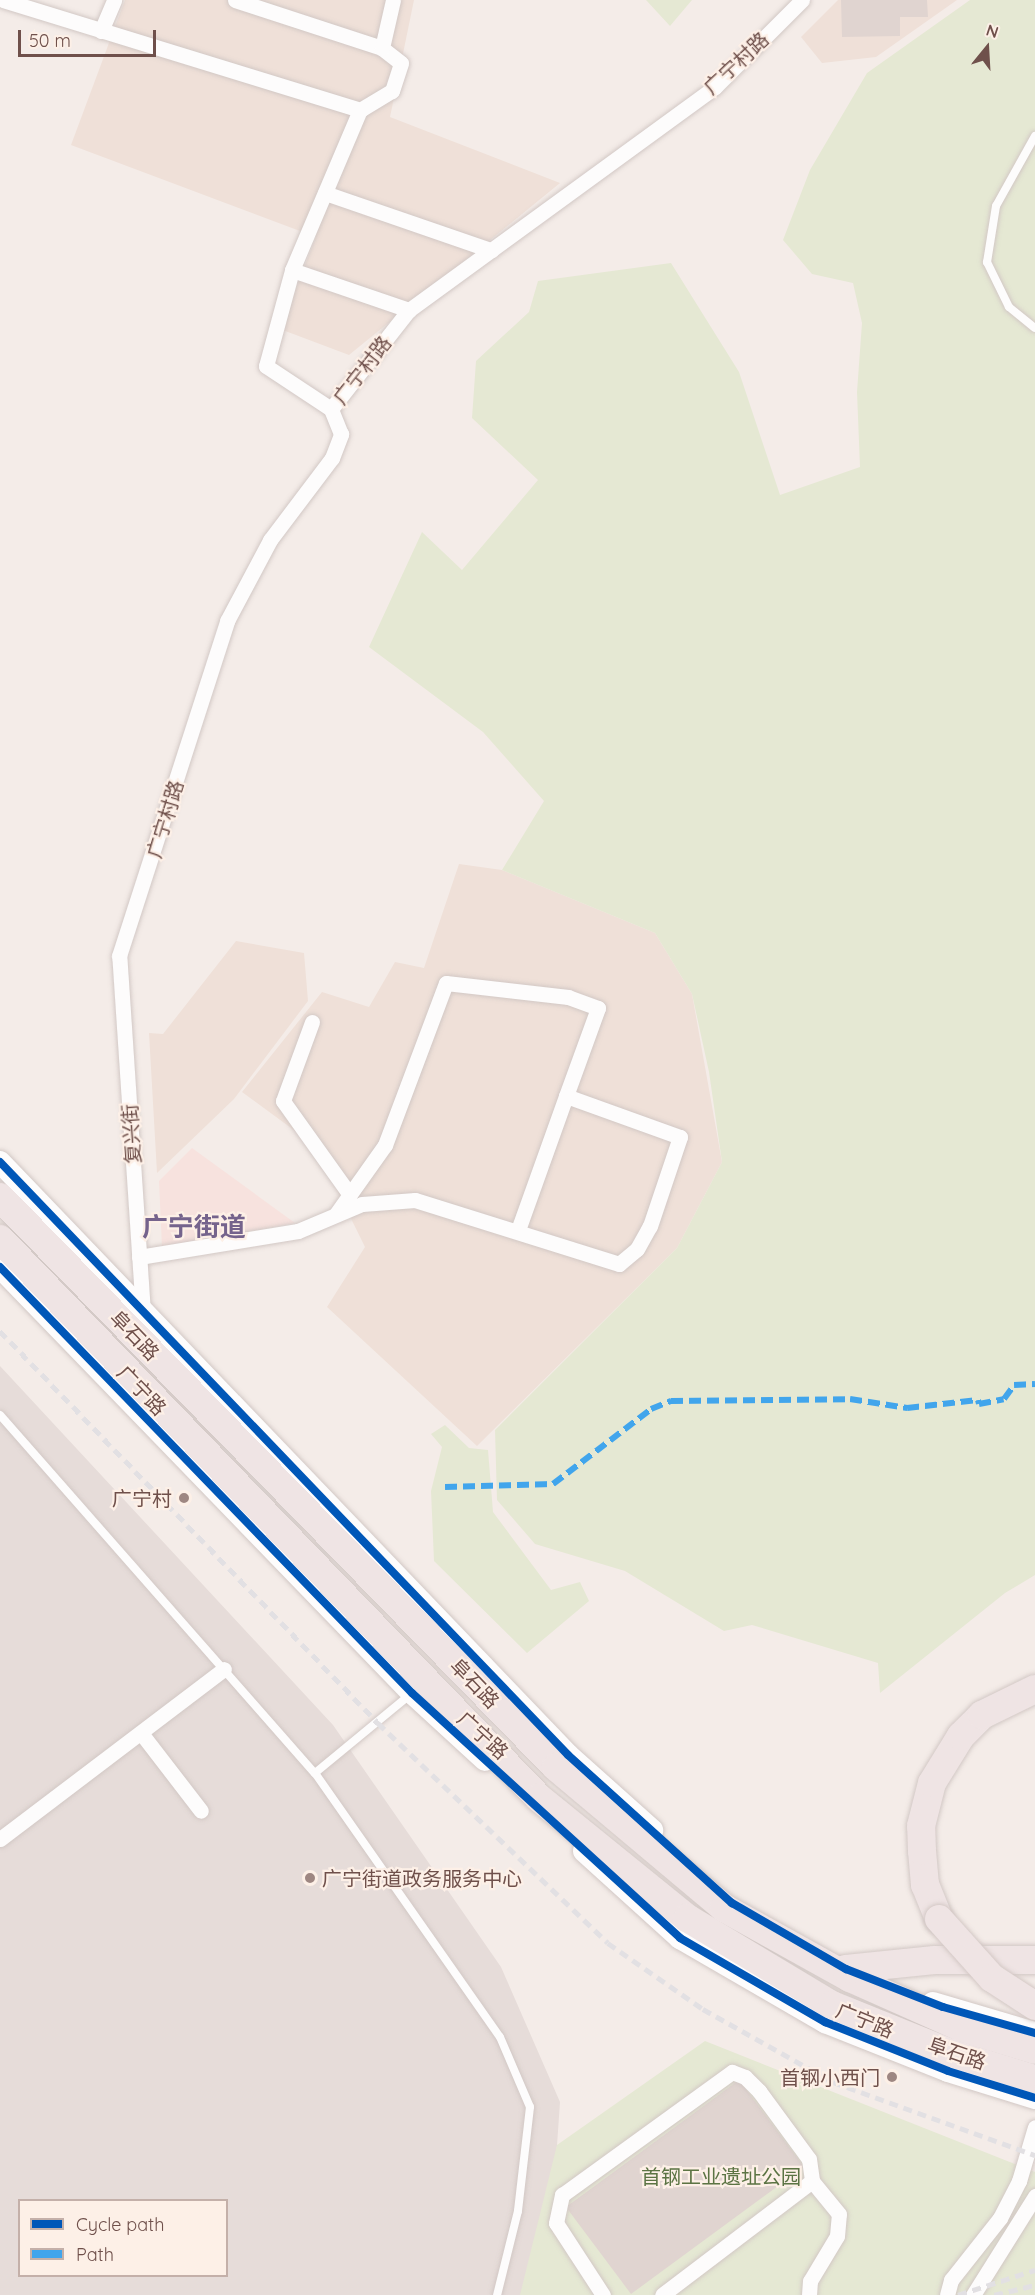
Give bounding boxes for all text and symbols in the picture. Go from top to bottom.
scale bar [21,18,159,56]
north arrow [957,18,1017,78]
text: N [984,20,1001,42]
street label: 广宁村路 [699,27,773,99]
text: 50 m [29,29,71,52]
street label: 广宁村路 [328,331,396,409]
street label: 广宁村路 [142,777,188,861]
street label: 复兴街 [117,1103,145,1165]
district label: 广宁街道 [142,1211,246,1243]
street label: 阜石路 [106,1305,164,1365]
street label: 广宁路 [113,1360,171,1420]
place label: 广宁村 [112,1486,172,1510]
marker: 广宁村 [177,1491,191,1505]
street label: 阜石路 [446,1653,504,1713]
street label: 广宁路 [453,1706,513,1764]
place label: 广宁街道政务服务中心 [322,1866,522,1890]
marker: 广宁街道政务服务中心 [303,1871,317,1885]
street label: 广宁路 [833,1998,897,2042]
street label: 阜石路 [925,2032,989,2074]
place label: 首钢小西门 [780,2065,880,2089]
marker: 首钢小西门 [885,2070,899,2084]
park label: 首钢工业遗址公园 [641,2164,801,2188]
legend [18,2199,228,2277]
text: Cycle path [76,2213,164,2236]
text: Path [76,2243,114,2266]

